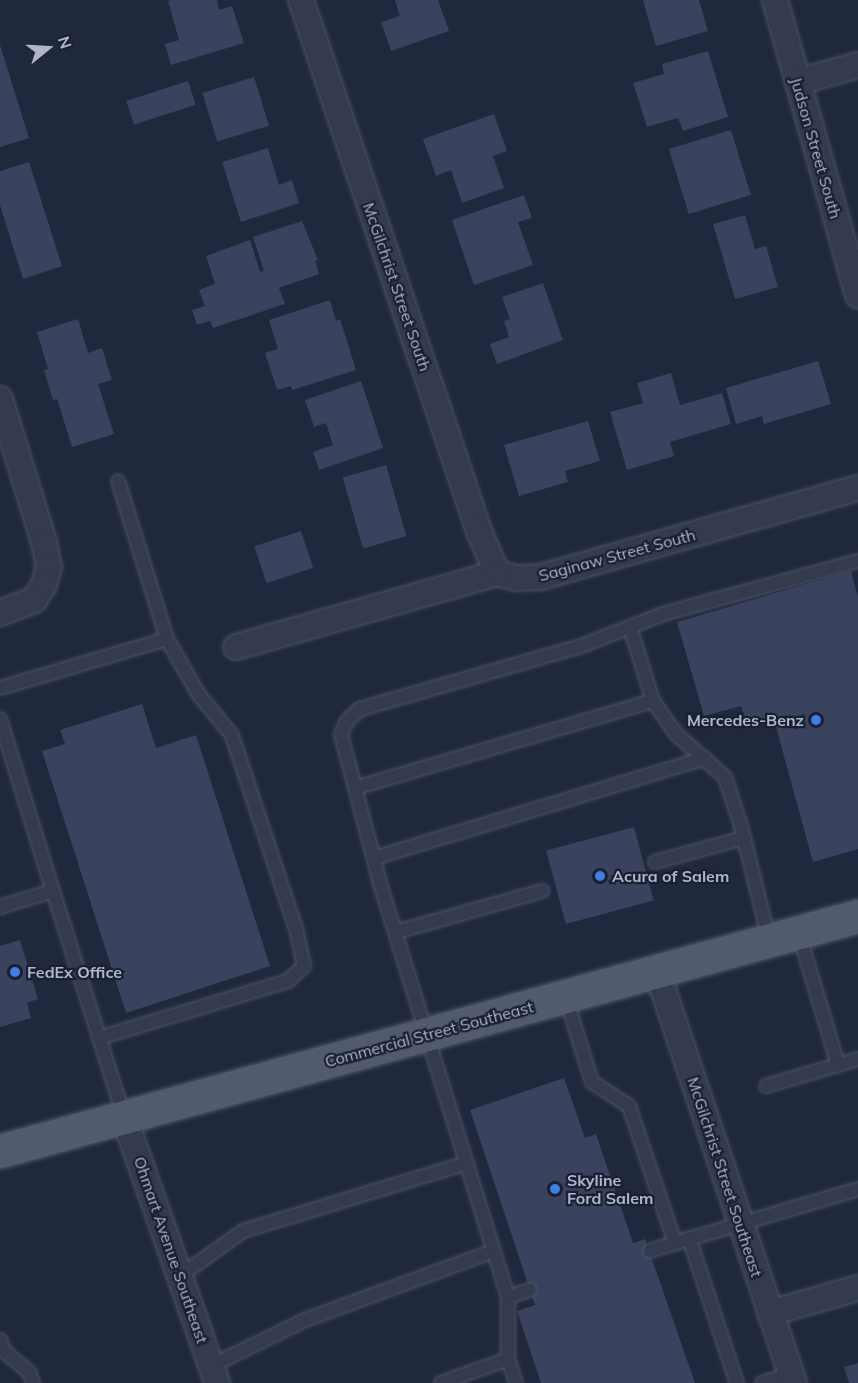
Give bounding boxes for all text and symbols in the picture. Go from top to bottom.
north arrow [18,18,78,78]
text: N [54,34,76,51]
street label: Judson Street South [787,75,845,221]
street label: McGilchrist Street South [359,200,435,374]
street label: Saginaw Street South [536,525,698,585]
place label: Mercedes-Benz [687,710,804,730]
marker: Mercedes-Benz [809,713,823,727]
place label: Acura of Salem [612,866,729,886]
marker: Acura of Salem [593,869,607,883]
place label: FedEx Office [27,962,122,982]
marker: FedEx Office [8,965,22,979]
street label: Commercial Street Southeast [323,997,535,1071]
street label: McGilchrist Street Southeast [684,1075,766,1279]
street label: Ohmart Avenue Southeast [130,1154,212,1346]
place label: Skyline Ford Salem [567,1170,653,1208]
marker: Skyline Ford Salem [548,1182,562,1196]

